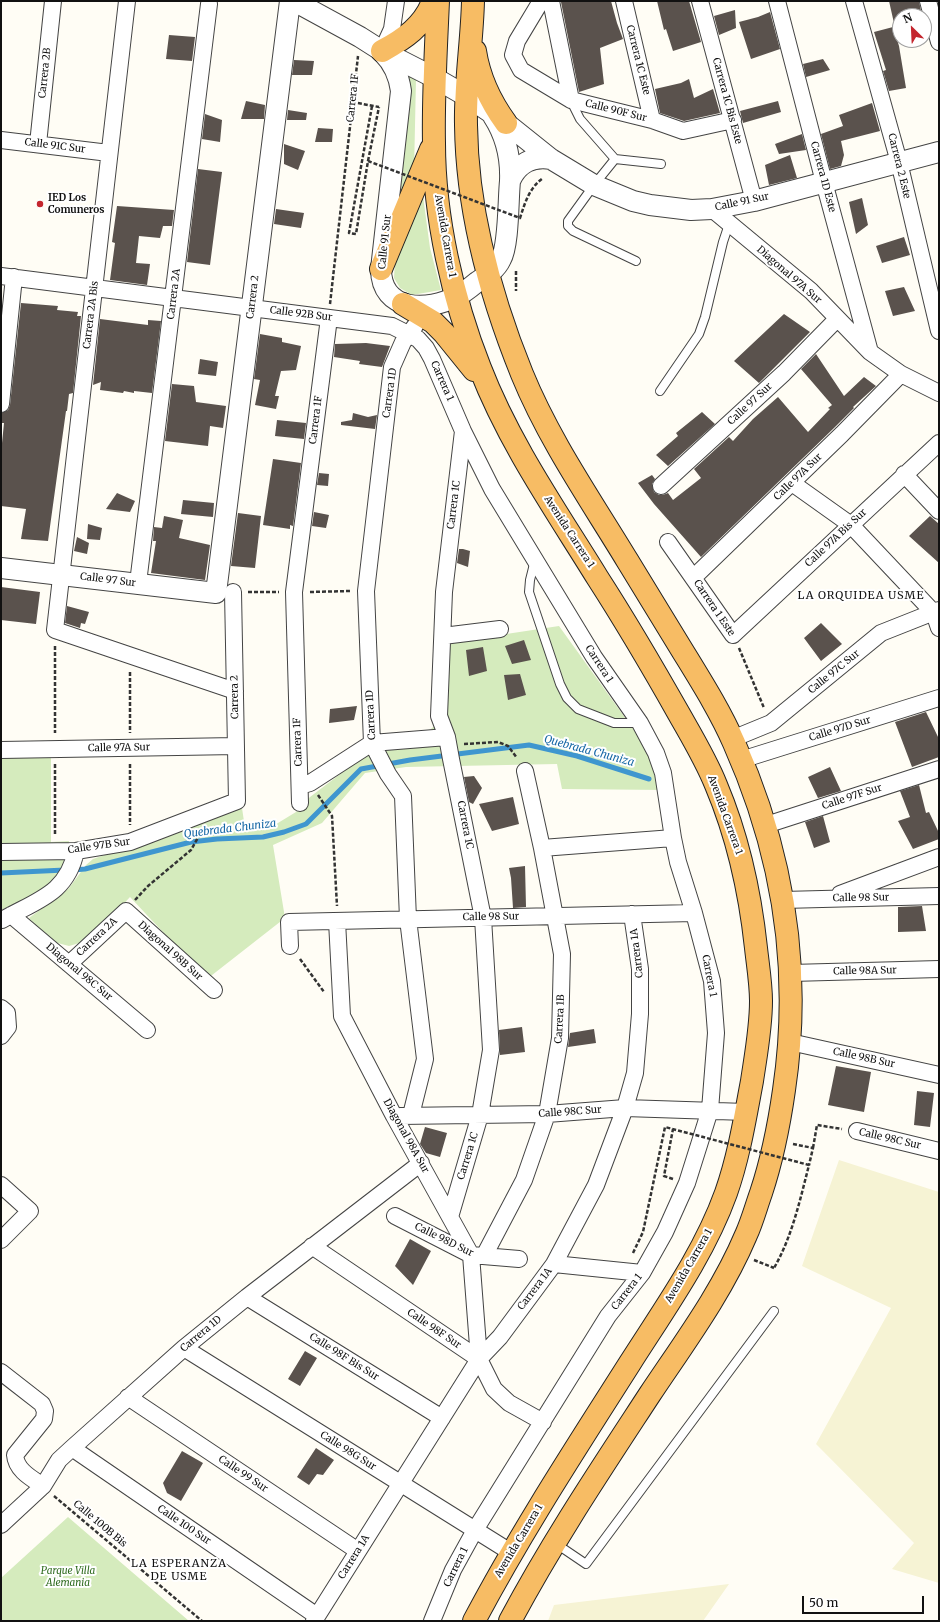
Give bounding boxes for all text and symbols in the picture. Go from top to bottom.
north arrow [892,8,932,48]
text: N [901,10,914,26]
street label: Carrera 1C Este [624,24,652,96]
street label: Carrera 2B [36,47,54,99]
street label: Carrera 1C Bis Este [710,57,744,145]
street label: Carrera 1F [344,73,362,123]
street label: Calle 90F Sur [584,98,648,124]
street label: Carrera 2 Este [885,132,913,200]
street label: Calle 91C Sur [24,136,86,156]
street label: Carrera 1D Este [808,140,838,214]
street label: Calle 91 Sur [714,190,770,214]
place label: IED Los Comuneros [48,192,104,216]
street label: Avenida Carrera 1 [432,194,458,278]
marker: IED Los Comuneros [35,199,45,209]
street label: Calle 91 Sur [376,214,394,270]
street label: Diagonal 97A Sur [754,244,824,306]
street label: Carrera 2A [165,268,183,320]
street label: Carrera 2 [244,274,262,320]
street label: Carrera 2A Bis [81,280,101,350]
street label: Calle 92B Sur [269,304,333,324]
street label: Carrera 1 [428,359,456,403]
street label: Carrera 1D [381,367,399,419]
street label: Calle 97 Sur [725,380,775,428]
street label: Carrera 1F [307,395,325,445]
street label: Calle 97A Sur [771,451,825,503]
street label: Carrera 1C [445,480,463,530]
street label: Avenida Carrera 1 [541,494,597,570]
street label: Calle 97A Bis Sur [803,507,869,569]
street label: Calle 97 Sur [79,571,137,589]
street label: Carrera 1 Este [691,578,737,638]
district label: LA ORQUIDEA USME [798,589,924,603]
street label: Carrera 1 [582,643,616,685]
street label: Calle 97C Sur [806,648,862,696]
street label: Carrera 2 [229,675,241,719]
street label: Carrera 1D [364,690,378,740]
street label: Calle 97D Sur [808,714,872,744]
street label: Carrera 1F [291,717,305,767]
water label: Quebrada Chuniza [542,733,636,769]
street label: Calle 97A Sur [88,741,150,755]
street label: Avenida Carrera 1 [705,774,745,856]
street label: Calle 97F Sur [820,782,884,812]
street label: Carrera 1C [454,800,476,850]
water label: Quebrada Chuniza [183,817,277,841]
street label: Calle 97B Sur [67,836,131,856]
street label: Calle 98 Sur [833,892,889,904]
street label: Calle 98 Sur [463,911,519,923]
street label: Carrera 2A [74,915,120,959]
street label: Diagonal 98B Sur [135,919,205,983]
street label: Carrera 1A [628,928,646,978]
street label: Diagonal 98C Sur [43,941,115,1003]
street label: Carrera 1 [699,954,719,998]
street label: Calle 98A Sur [833,964,897,978]
street label: Carrera 1B [553,994,567,1044]
street label: Calle 98B Sur [832,1046,896,1070]
street label: Diagonal 98A Sur [381,1097,431,1175]
street label: Calle 98C Sur [538,1104,602,1120]
street label: Calle 98C Sur [858,1126,922,1152]
street label: Carrera 1C [455,1131,481,1181]
street label: Calle 98D Sur [413,1221,475,1259]
street label: Avenida Carrera 1 [663,1227,715,1305]
street label: Carrera 1A [515,1265,555,1313]
street label: Carrera 1 [609,1272,645,1312]
street label: Calle 98F Sur [405,1307,463,1351]
street label: Carrera 1D [178,1313,224,1355]
street label: Calle 98F Bis Sur [307,1331,381,1383]
street label: Calle 98G Sur [318,1429,378,1473]
street label: Calle 99 Sur [216,1453,270,1495]
street label: Calle 100B Bis [71,1498,129,1550]
street label: Avenida Carrera 1 [492,1502,546,1580]
street label: Calle 100 Sur [155,1503,213,1547]
street label: Carrera 1A [336,1533,372,1581]
street label: Carrera 1 [441,1545,471,1589]
district label: LA ESPERANZA DE USME [131,1557,227,1583]
park label: Parque Villa Alemania [41,1565,95,1588]
scale bar [804,1588,926,1614]
text: 50 m [809,1595,838,1610]

